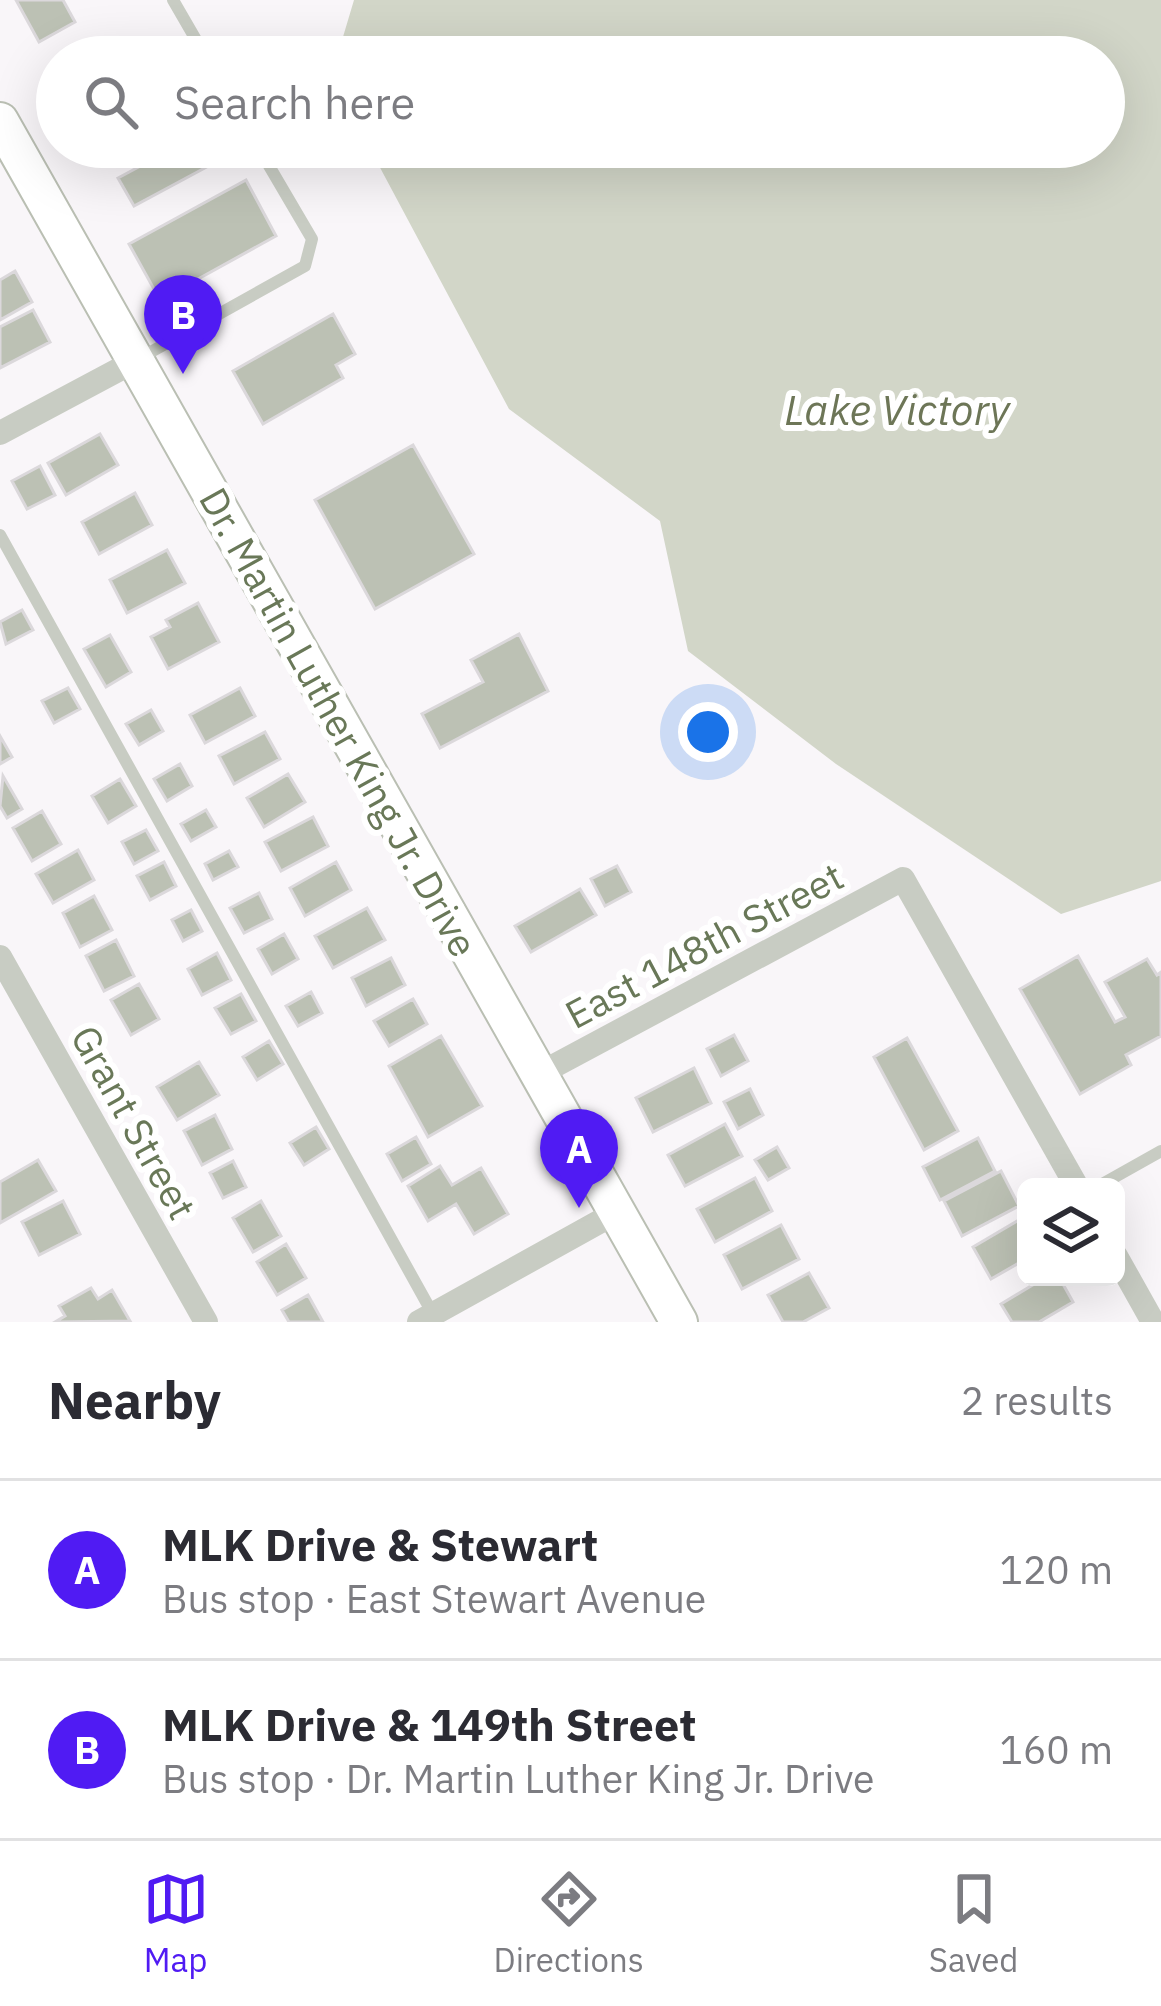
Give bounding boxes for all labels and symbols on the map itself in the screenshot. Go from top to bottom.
pin: B [144,275,222,374]
water label: Lake Victory [784,382,1011,437]
street label: Dr. Martin Luther King Jr. Drive [189,478,489,966]
your location [678,702,738,762]
street label: East 148th Street [556,850,852,1040]
street label: Grant Street [60,1016,208,1228]
pin: A [540,1109,618,1208]

